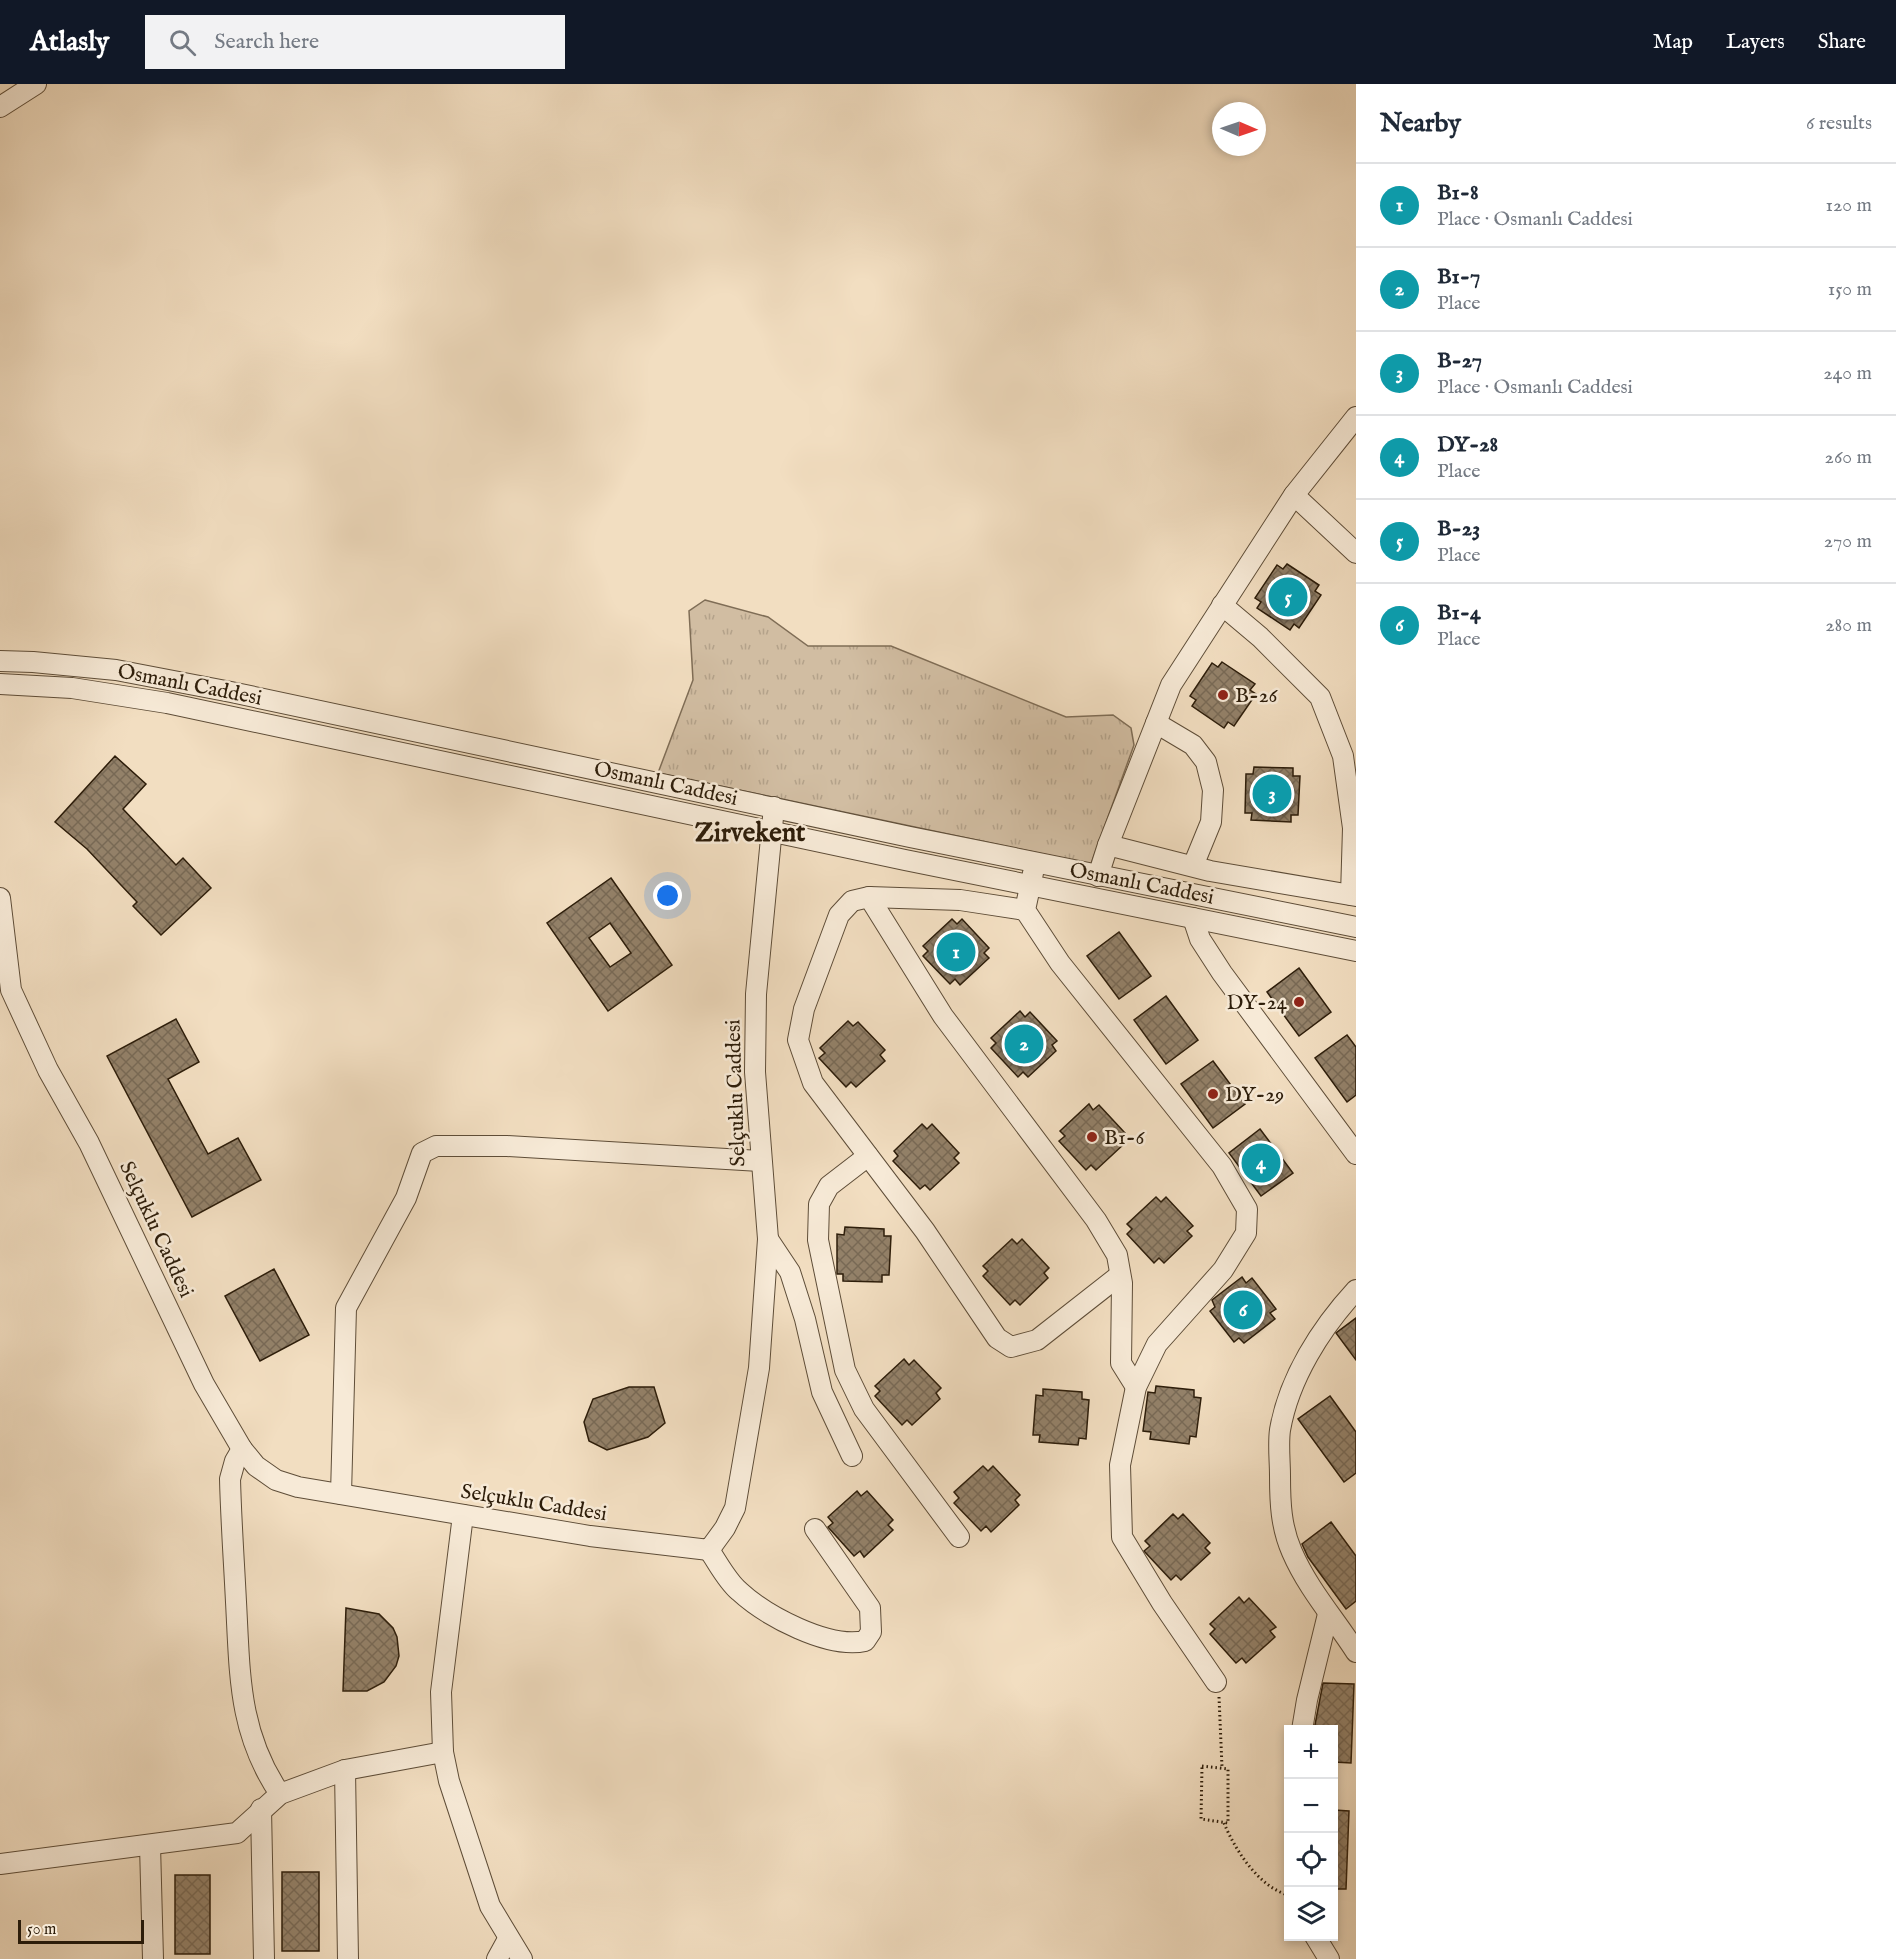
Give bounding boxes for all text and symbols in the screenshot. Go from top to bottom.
search box [145,15,565,69]
text: Atlasly [30,25,109,60]
icon: search [166,26,199,59]
text: Search here [214,28,319,56]
text: Map [1653,29,1693,56]
text: Layers [1726,29,1785,56]
text: Share [1818,29,1866,56]
north arrow [1212,102,1266,156]
text: Nearby [1380,107,1461,140]
text: 6 results [1806,111,1872,136]
text: B1-8 [1437,179,1479,207]
text: 1 [1396,193,1403,218]
text: 120 m [1826,193,1872,218]
text: Place · Osmanlı Caddesi [1437,207,1633,232]
text: B1-7 [1437,263,1480,291]
text: 2 [1395,277,1404,302]
text: 150 m [1828,277,1872,302]
text: Place [1437,291,1480,316]
text: B-27 [1437,347,1482,375]
text: 3 [1396,361,1403,386]
text: 240 m [1823,361,1872,386]
text: Place · Osmanlı Caddesi [1437,375,1633,400]
text: DY-28 [1437,431,1498,459]
text: 4 [1395,445,1404,470]
text: 260 m [1825,445,1872,470]
text: Place [1437,459,1480,484]
text: B-23 [1437,515,1480,543]
text: 5 [1396,529,1403,554]
text: 270 m [1824,529,1872,554]
text: Place [1437,543,1480,568]
pin: 5 [1268,574,1308,620]
text: B1-4 [1437,599,1481,627]
text: 6 [1395,613,1404,638]
text: 280 m [1825,613,1872,638]
text: Place [1437,627,1480,652]
street label: Osmanlı Caddesi [115,658,264,713]
place label: B-26 [1235,683,1278,710]
marker: B-26 [1216,688,1230,702]
street label: Osmanlı Caddesi [591,756,740,813]
pin: 3 [1252,772,1292,816]
district label: Zirvekent [695,817,806,851]
street label: Osmanlı Caddesi [1067,857,1216,912]
your location [653,881,682,910]
pin: 1 [936,930,976,974]
place label: DY-24 [1227,990,1288,1017]
marker: DY-24 [1292,995,1306,1009]
street label: Selçuklu Caddesi [720,1019,753,1167]
pin: 2 [1004,1022,1044,1066]
place label: DY-29 [1225,1082,1284,1109]
marker: DY-29 [1206,1087,1220,1101]
place label: B1-6 [1104,1125,1145,1152]
marker: B1-6 [1085,1130,1099,1144]
pin: 4 [1242,1140,1280,1186]
street label: Selçuklu Caddesi [112,1157,199,1302]
pin: 6 [1224,1288,1262,1332]
street label: Selçuklu Caddesi [459,1479,609,1528]
map controls [1284,1725,1338,1941]
button: + [1284,1725,1338,1779]
button: − [1284,1779,1338,1833]
button: locate [1284,1833,1338,1887]
button: layers [1284,1887,1338,1941]
scale bar [18,1917,144,1944]
text: 50 m [27,1920,56,1940]

